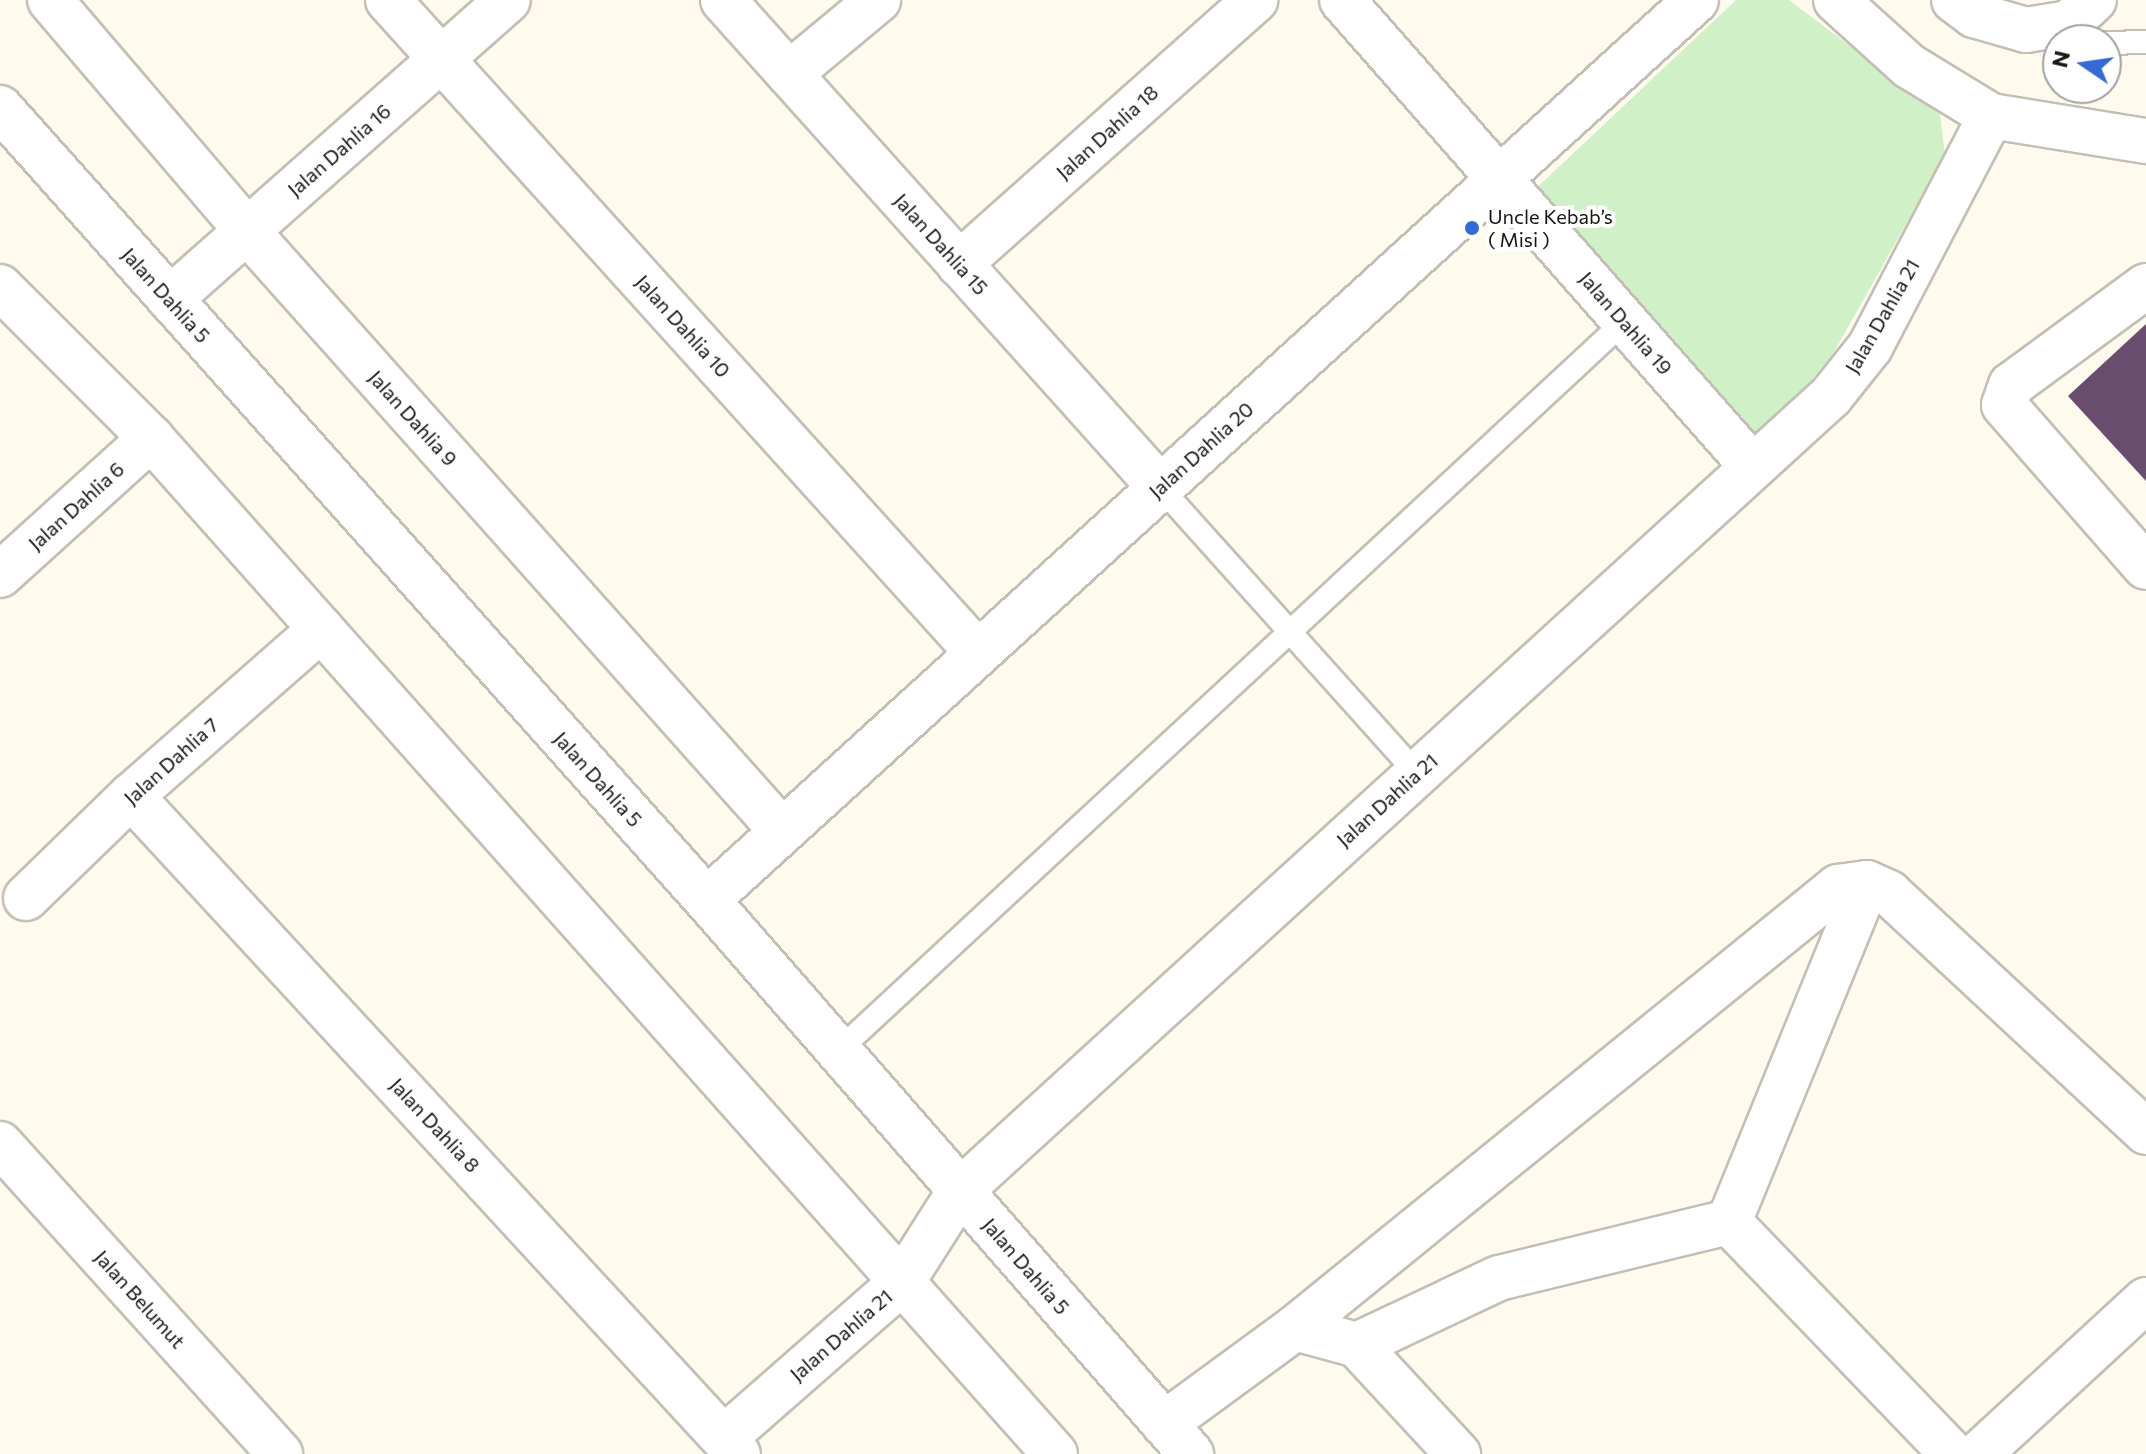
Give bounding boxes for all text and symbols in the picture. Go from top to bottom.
north arrow [2042,24,2122,104]
text: N [2045,48,2075,70]
street label: Jalan Dahlia 18 [1051,80,1163,184]
street label: Jalan Dahlia 16 [282,99,396,201]
street label: Jalan Dahlia 15 [889,188,993,300]
place label: Uncle Kebab’s ( Misi ) [1488,204,1613,251]
marker: Uncle Kebab’s ( Misi ) [1463,219,1481,237]
street label: Jalan Dahlia 5 [117,242,215,348]
street label: Jalan Dahlia 21 [1840,255,1924,377]
street label: Jalan Dahlia 19 [1575,266,1677,380]
street label: Jalan Dahlia 10 [631,270,735,382]
street label: Jalan Dahlia 9 [364,365,462,471]
street label: Jalan Dahlia 20 [1144,397,1258,503]
street label: Jalan Dahlia 6 [23,457,129,555]
street label: Jalan Dahlia 7 [119,712,223,810]
street label: Jalan Dahlia 5 [549,726,647,832]
street label: Jalan Dahlia 21 [1331,748,1443,852]
street label: Jalan Dahlia 8 [385,1073,485,1177]
street label: Jalan Dahlia 5 [978,1213,1074,1319]
street label: Jalan Belumut [90,1245,190,1353]
street label: Jalan Dahlia 21 [785,1284,897,1386]

